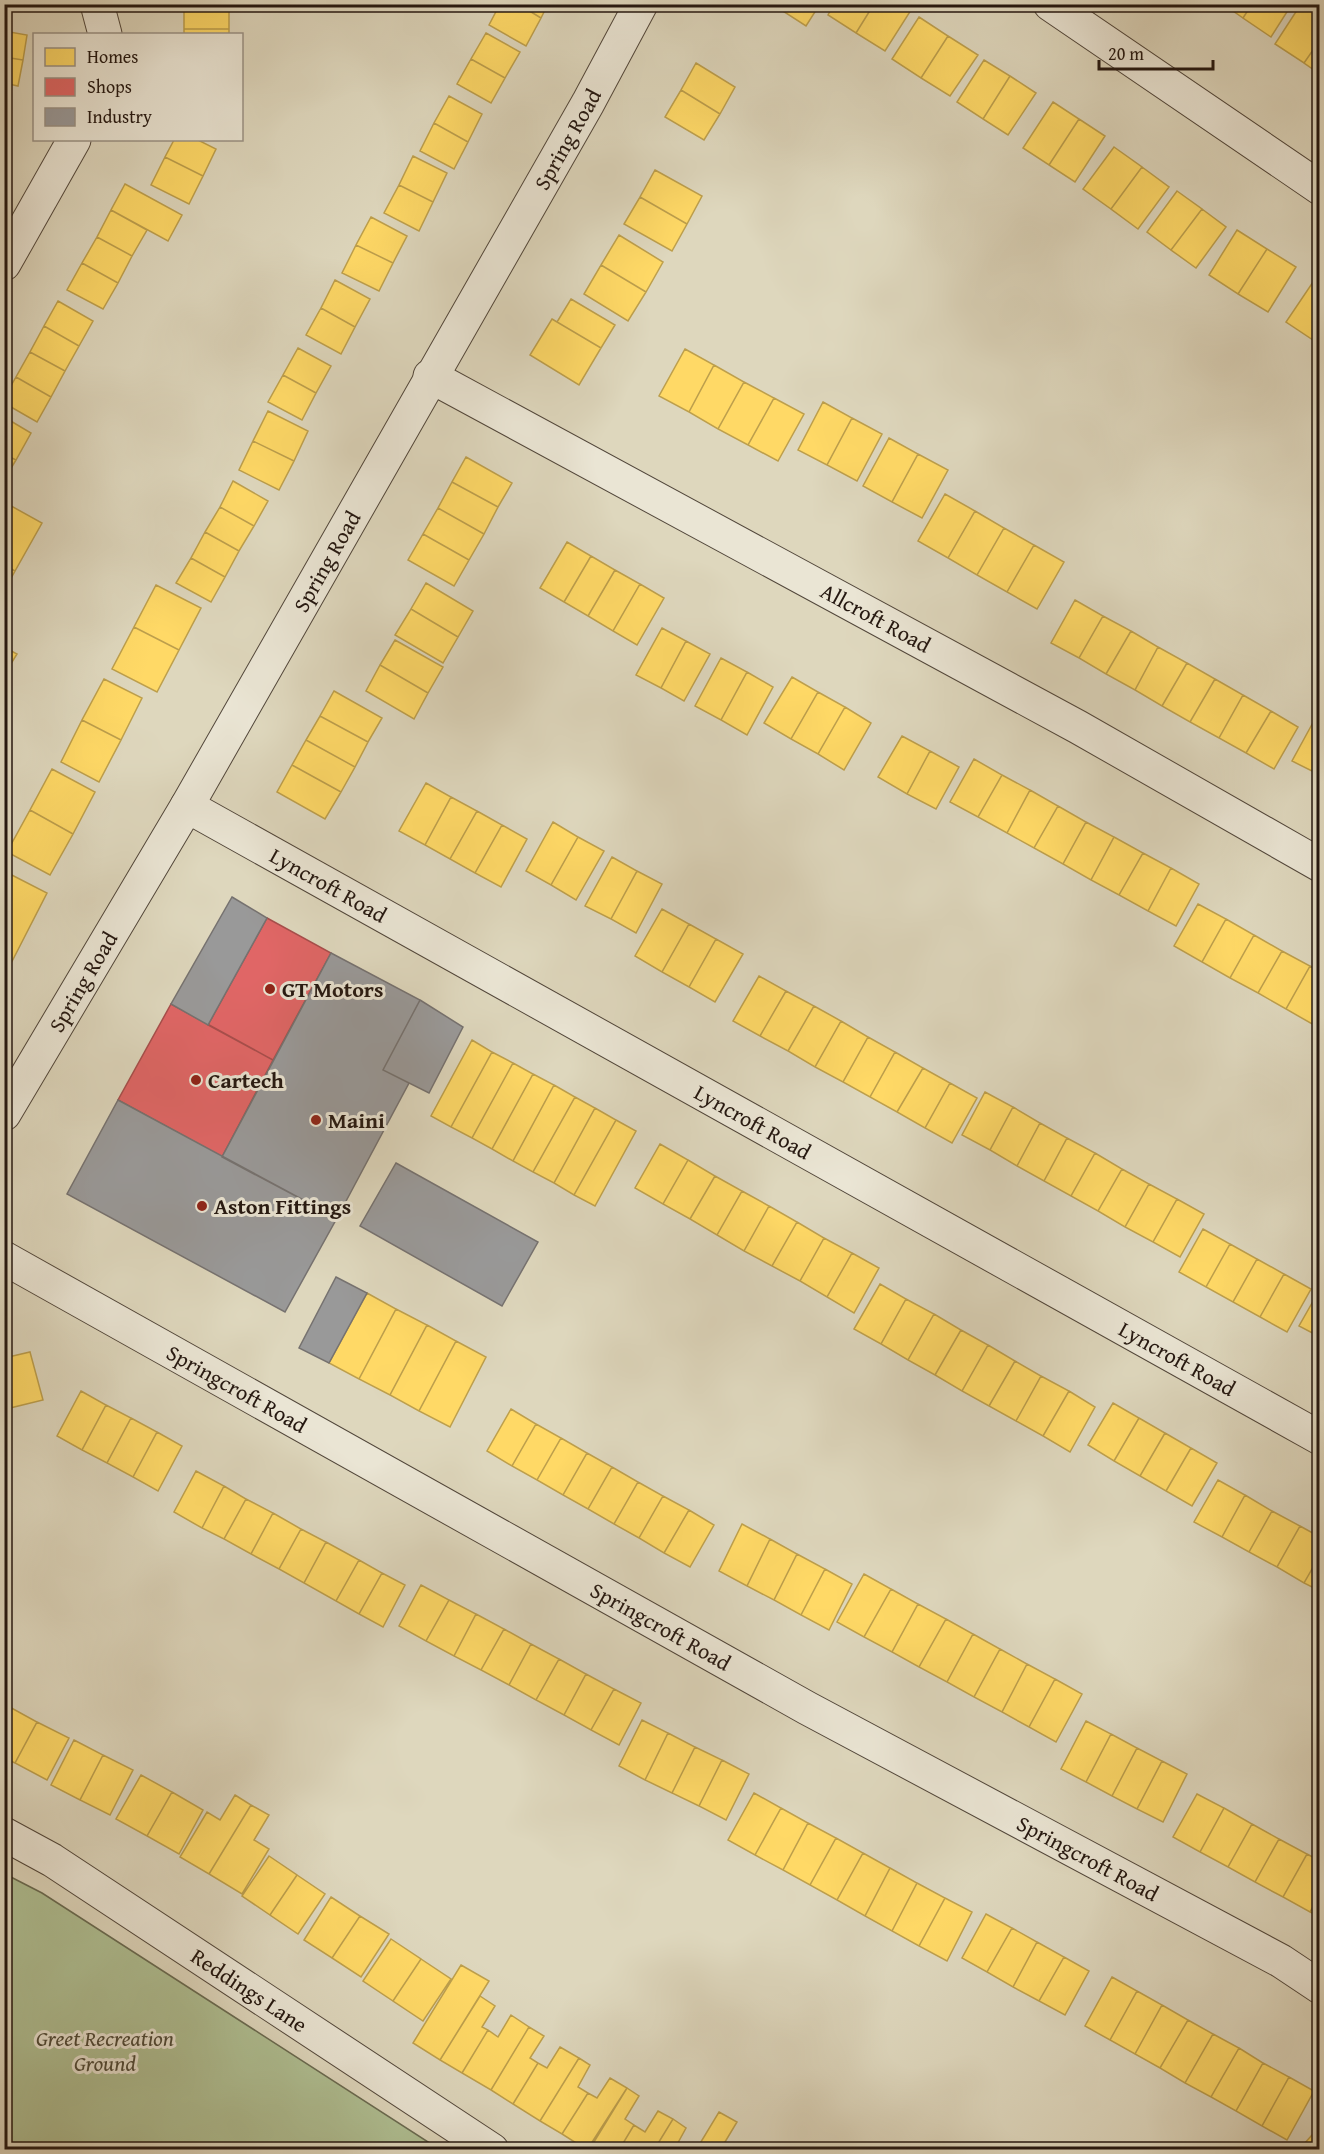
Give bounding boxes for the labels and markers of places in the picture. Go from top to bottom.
place label: GT Motors [282,973,383,1005]
marker: GT Motors [263,982,277,996]
place label: Cartech [208,1064,284,1096]
marker: Cartech [189,1073,203,1087]
place label: Maini [328,1104,385,1136]
marker: Maini [309,1113,323,1127]
place label: Aston Fittings [214,1190,351,1222]
marker: Aston Fittings [195,1199,209,1213]

